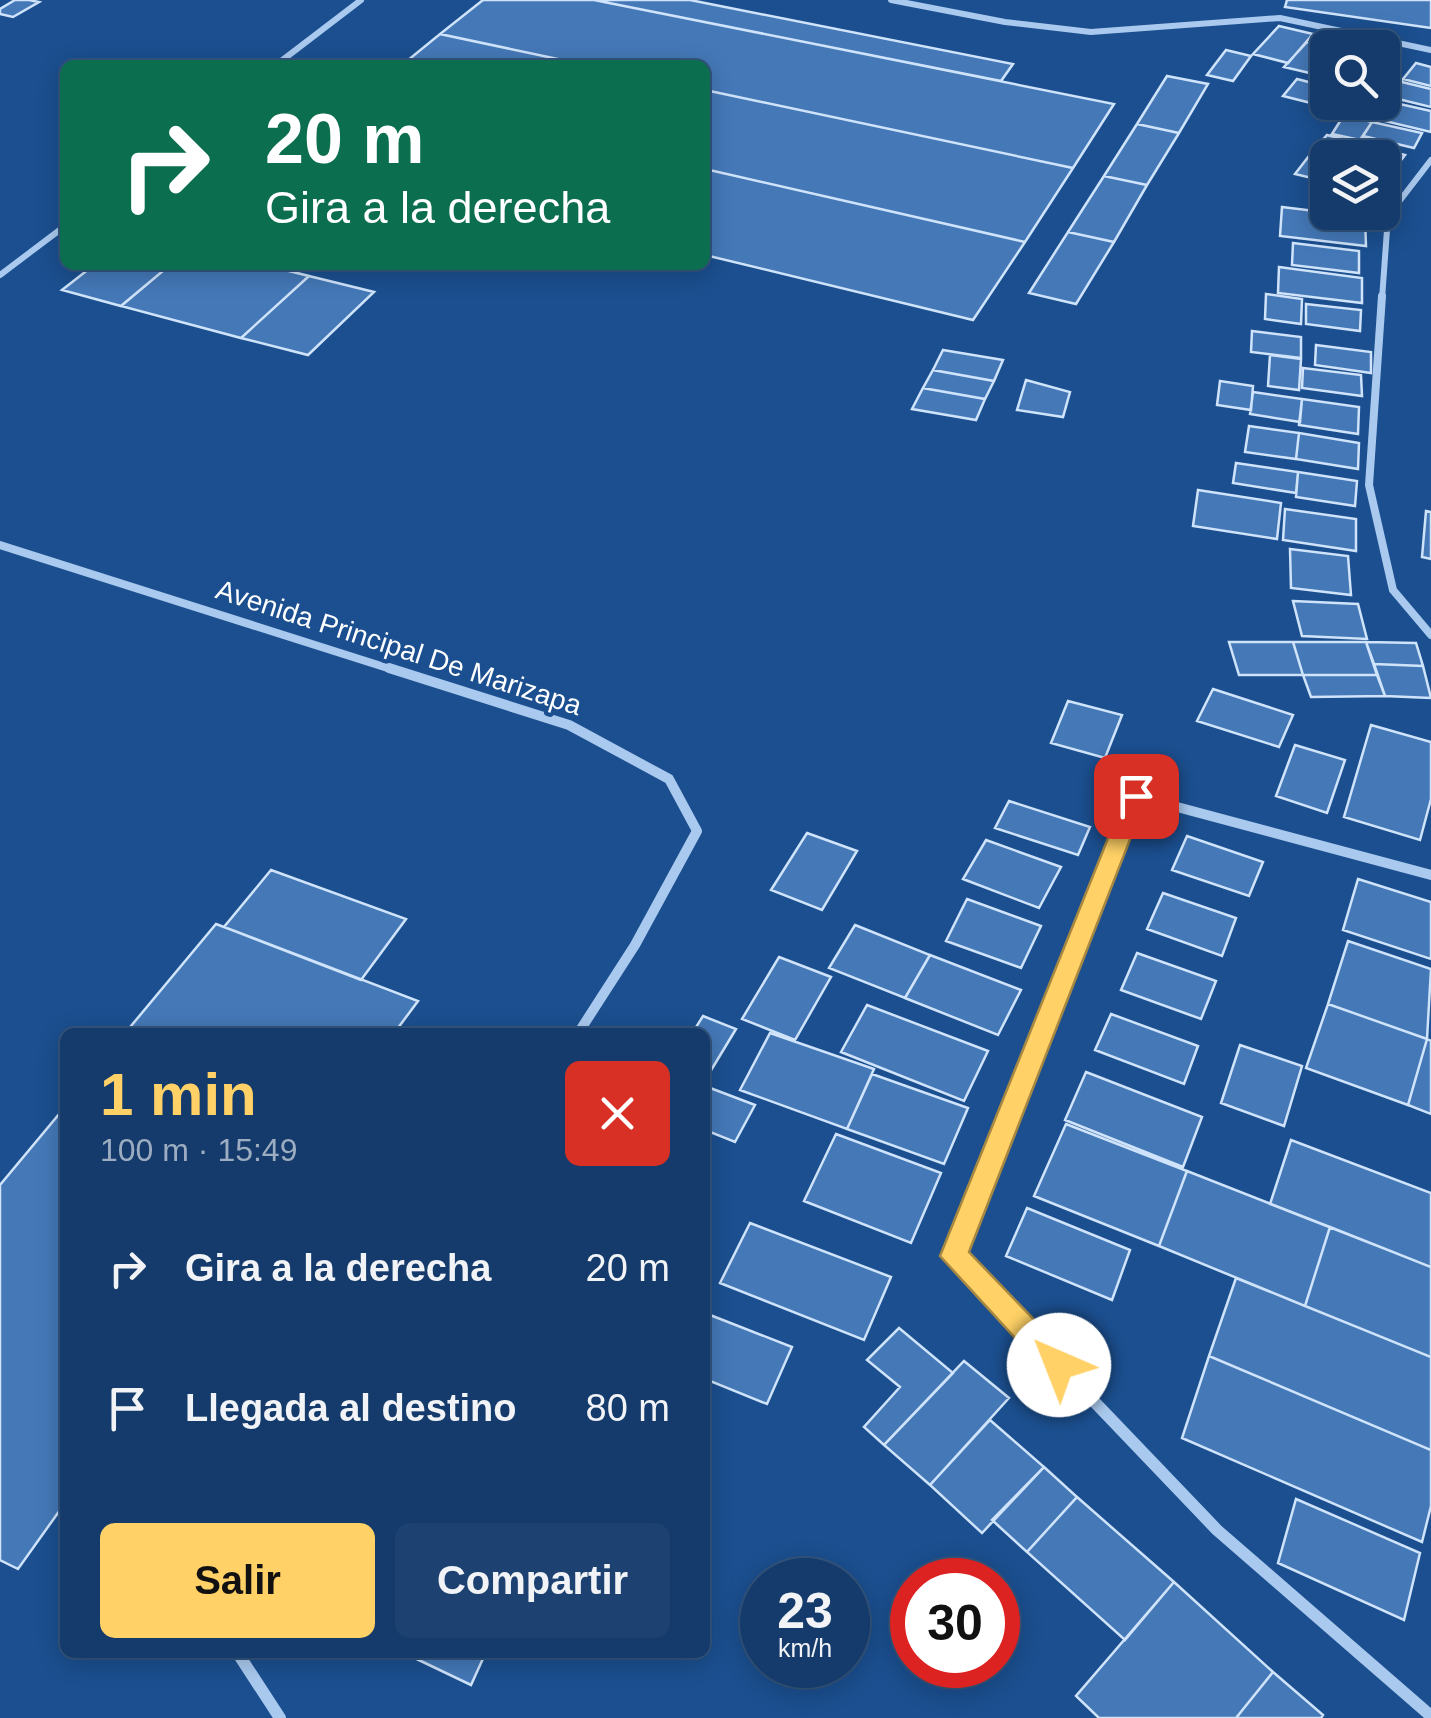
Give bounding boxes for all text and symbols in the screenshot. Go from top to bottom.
map controls [1310,30,1400,230]
button: search [1310,30,1400,120]
icon: right [100,100,230,230]
text: 20 m [265,100,425,178]
button: layers [1310,140,1400,230]
text: Gira a la derecha [265,182,610,233]
street label: Avenida Principal De Marizapa [212,574,586,721]
pin [1094,754,1179,839]
icon: arrive [1109,769,1164,824]
text: 1 min [100,1061,257,1128]
button: close [565,1061,670,1166]
text: 100 m · 15:49 [100,1132,297,1168]
icon: right [100,1241,155,1296]
text: Gira a la derecha [185,1247,491,1289]
text: 20 m [586,1247,670,1289]
position arrow [1007,1313,1111,1417]
icon: arrive [100,1381,155,1436]
text: Llegada al destino [185,1387,517,1429]
text: 80 m [586,1387,670,1429]
button: Salir [100,1523,375,1638]
button: Compartir [395,1523,670,1638]
speed limit sign: 30 [890,1558,1020,1688]
text: 23 [777,1583,833,1639]
text: km/h [778,1634,832,1662]

